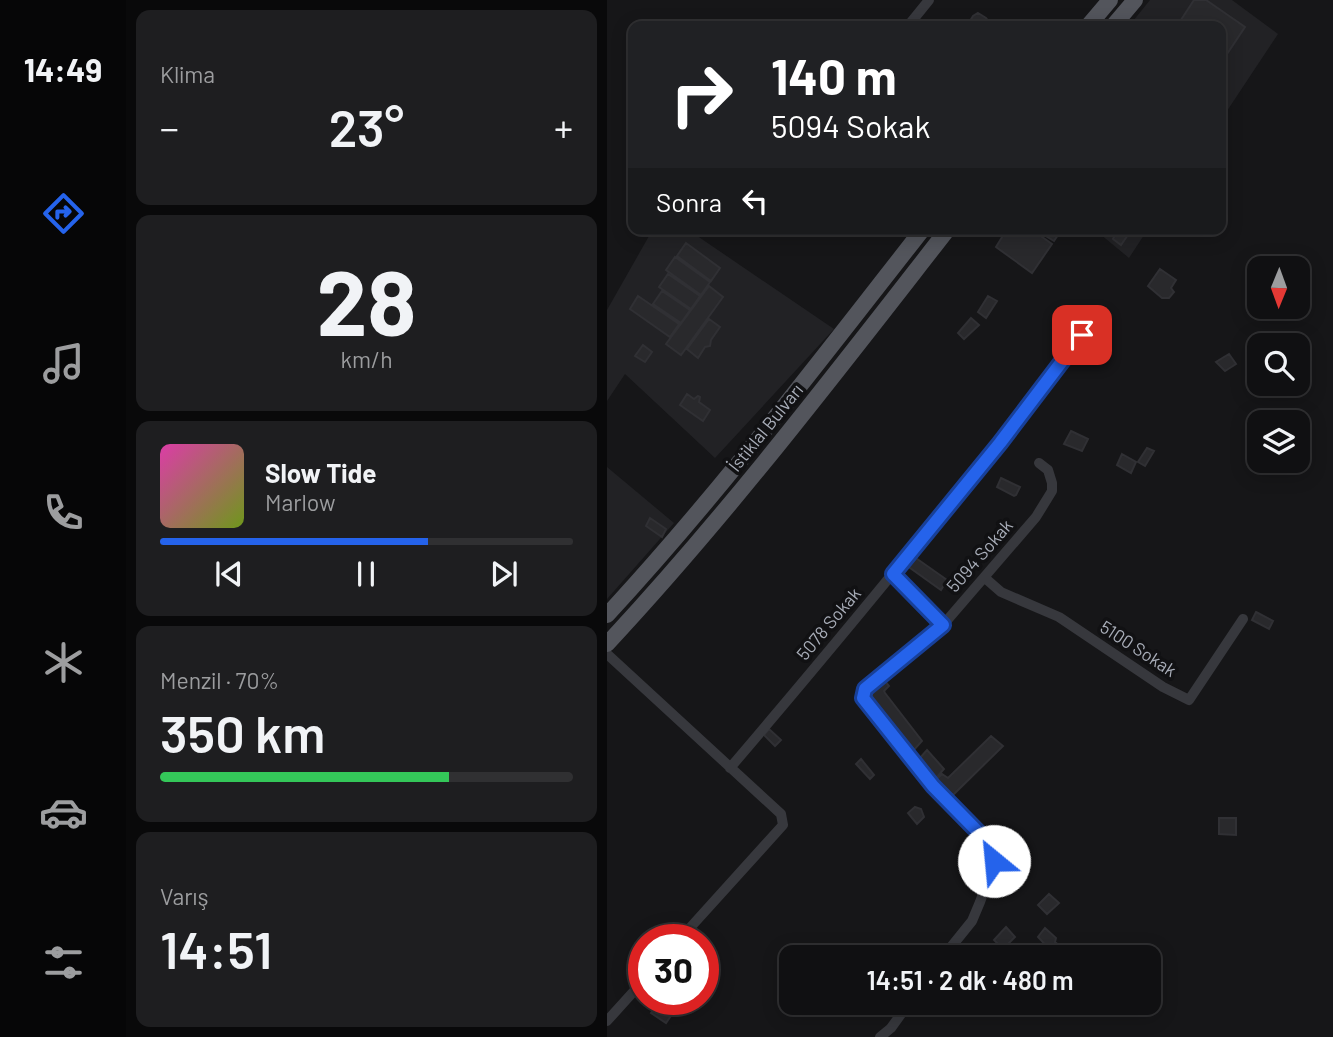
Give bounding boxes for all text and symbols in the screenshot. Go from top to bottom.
text: 140 m [771,46,897,105]
icon: right [656,49,747,140]
text: 14:49 [24,50,102,88]
text: Klima [160,60,215,88]
text: 23° [329,95,404,157]
text: − [160,104,179,150]
text: + [554,104,573,150]
text: 5094 Sokak [771,106,931,144]
icon: left [736,182,774,220]
text: Sonra [656,186,722,217]
icon: directions [39,189,88,238]
text: 28 [316,245,417,354]
north arrow [1247,256,1311,318]
map controls [1247,256,1310,473]
pin [1052,305,1112,365]
icon: arrive [1063,316,1101,354]
button: search [1247,333,1310,396]
icon: music [39,339,88,388]
text: km/h [340,345,393,373]
street label: İstiklal Bulvarı [723,379,807,476]
button: layers [1247,410,1310,473]
text: Slow Tide [265,457,376,488]
icon: phone [39,488,88,537]
text: Marlow [265,488,336,516]
street label: 5094 Sokak [942,514,1017,596]
icon: previous [210,555,248,593]
icon: pause [347,555,385,593]
icon: next [485,555,523,593]
street label: 5078 Sokak [791,582,865,664]
street label: 5100 Sokak [1096,615,1181,681]
icon: climate [39,638,88,687]
text: Menzil · 70% [160,666,279,694]
text: 350 km [160,701,325,763]
icon: car [39,788,88,837]
position arrow [957,824,1031,898]
text: Varış [160,882,209,910]
text: 14:51 [160,917,272,979]
speed limit sign: 30 [628,924,719,1015]
icon: filters [39,938,88,987]
text: 14:51 · 2 dk · 480 m [867,964,1073,995]

